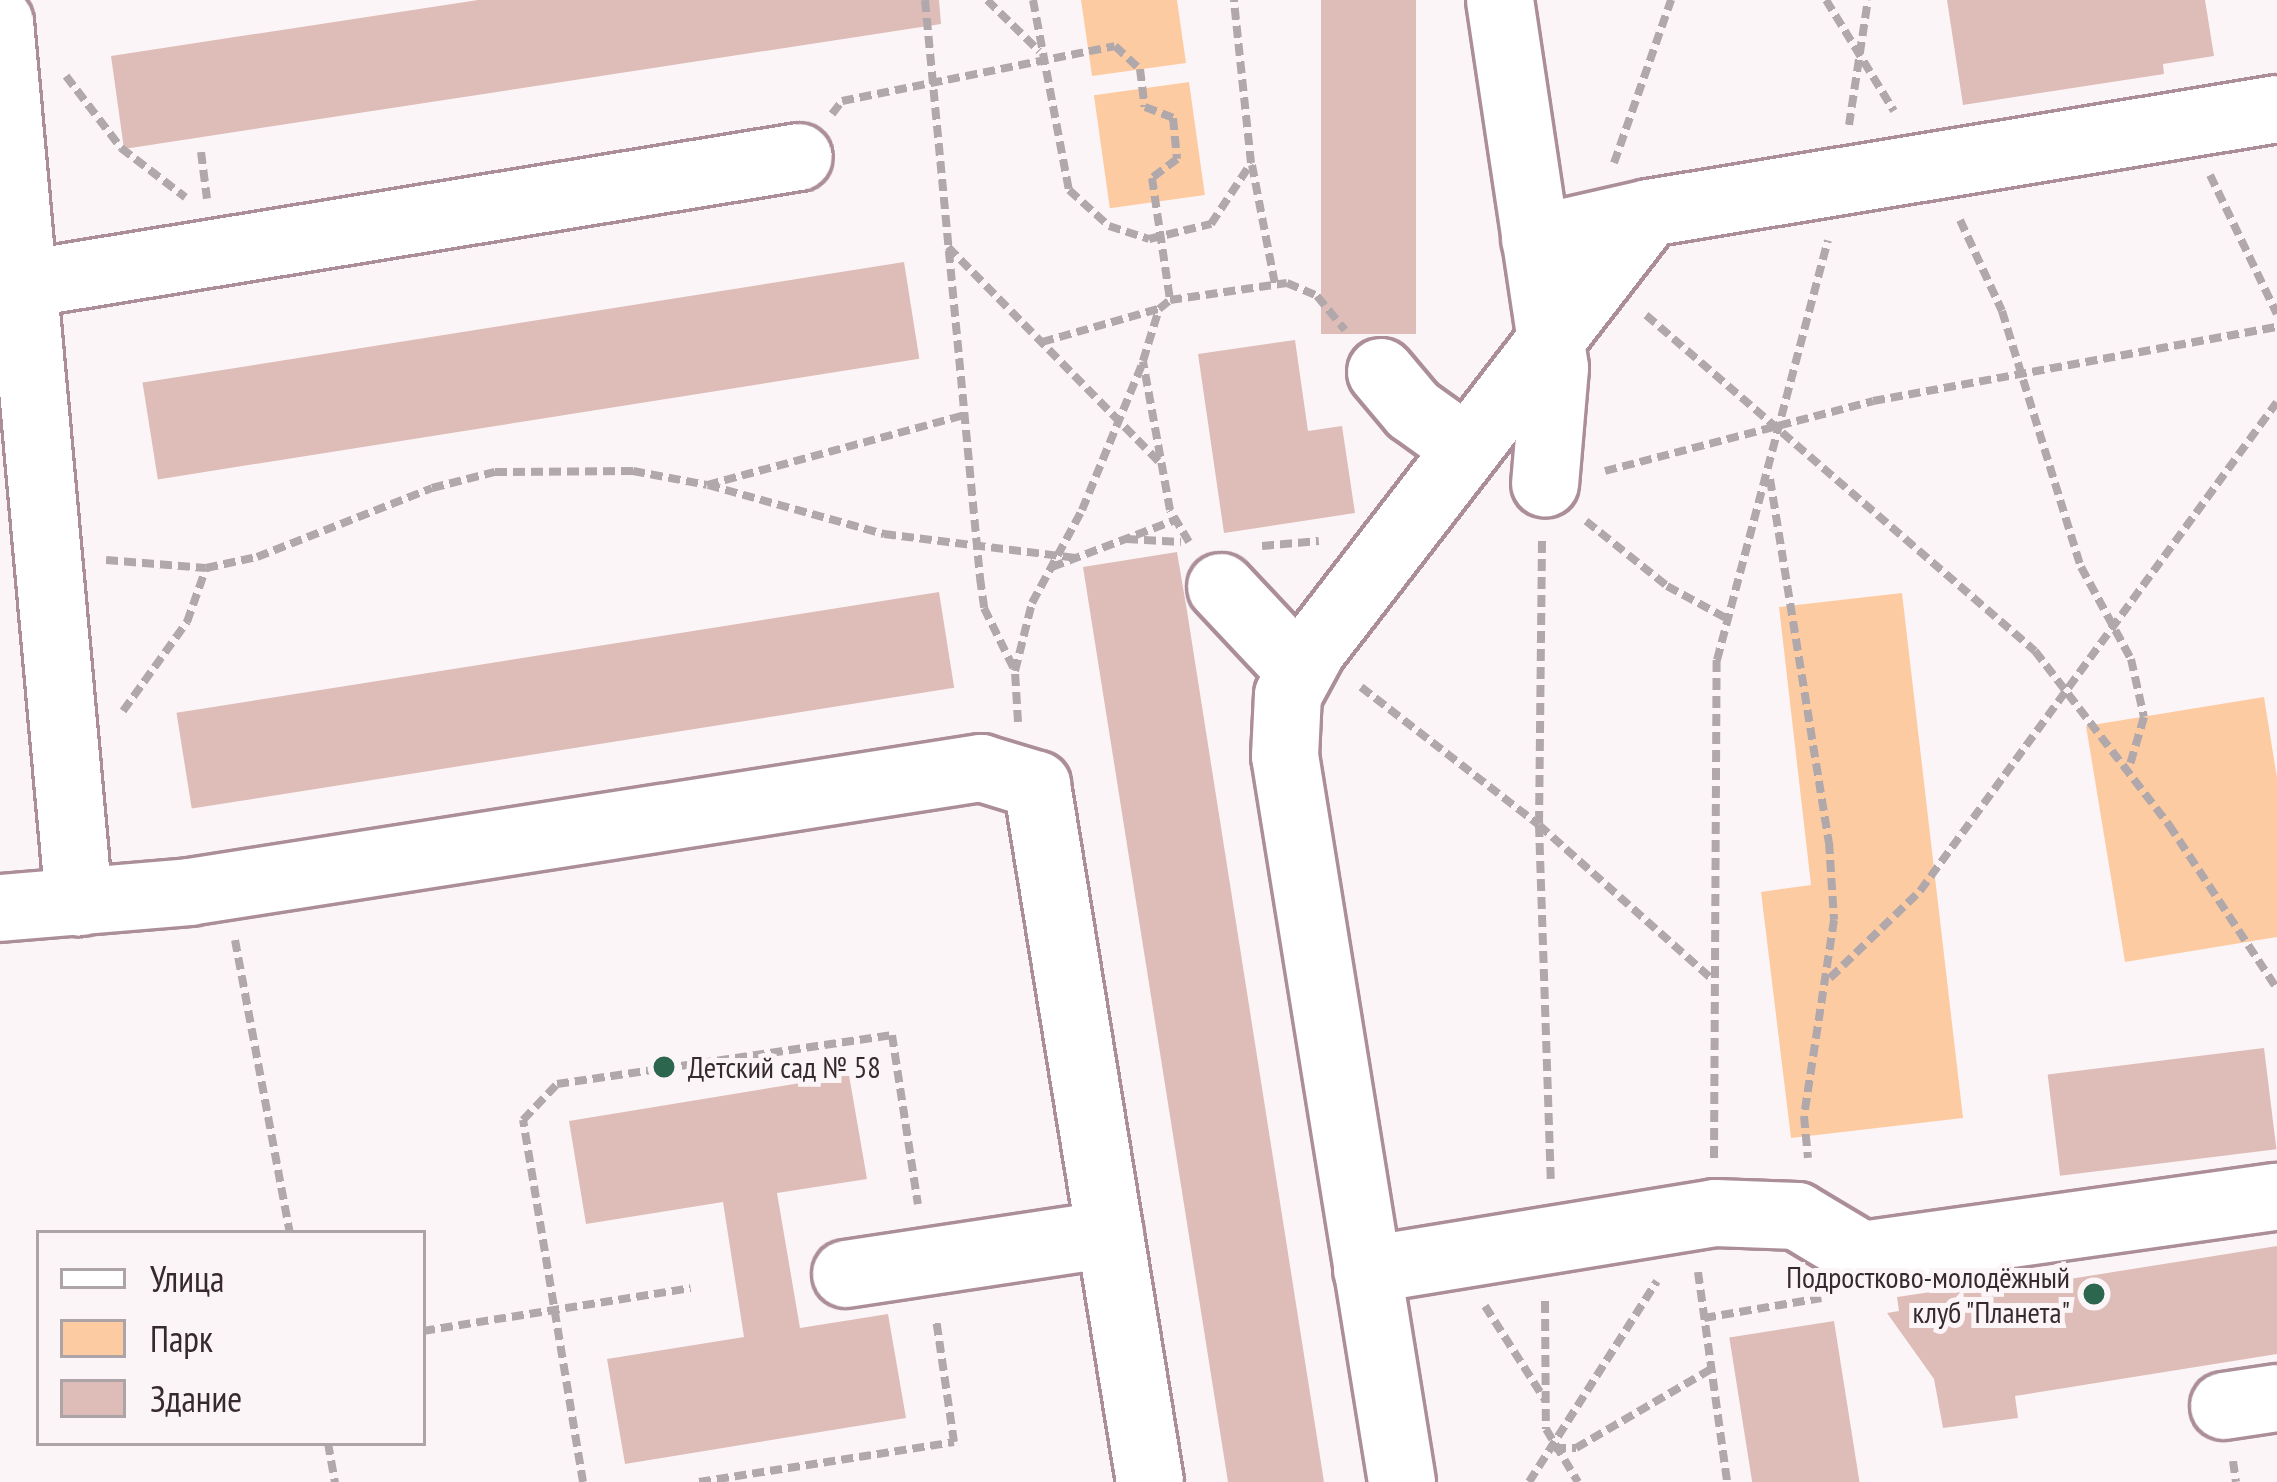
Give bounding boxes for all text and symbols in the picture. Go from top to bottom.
place label: Детский сад № 58 [688,1049,881,1085]
marker: Детский сад № 58 [651,1054,677,1080]
legend [36,1230,426,1446]
text: Улица [150,1255,224,1302]
place label: Подростково-молодёжный клуб "Планета" [1786,1259,2070,1330]
marker: Подростково-молодёжный клуб "Планета" [2081,1281,2107,1307]
text: Парк [150,1315,213,1362]
text: Здание [150,1375,242,1422]

